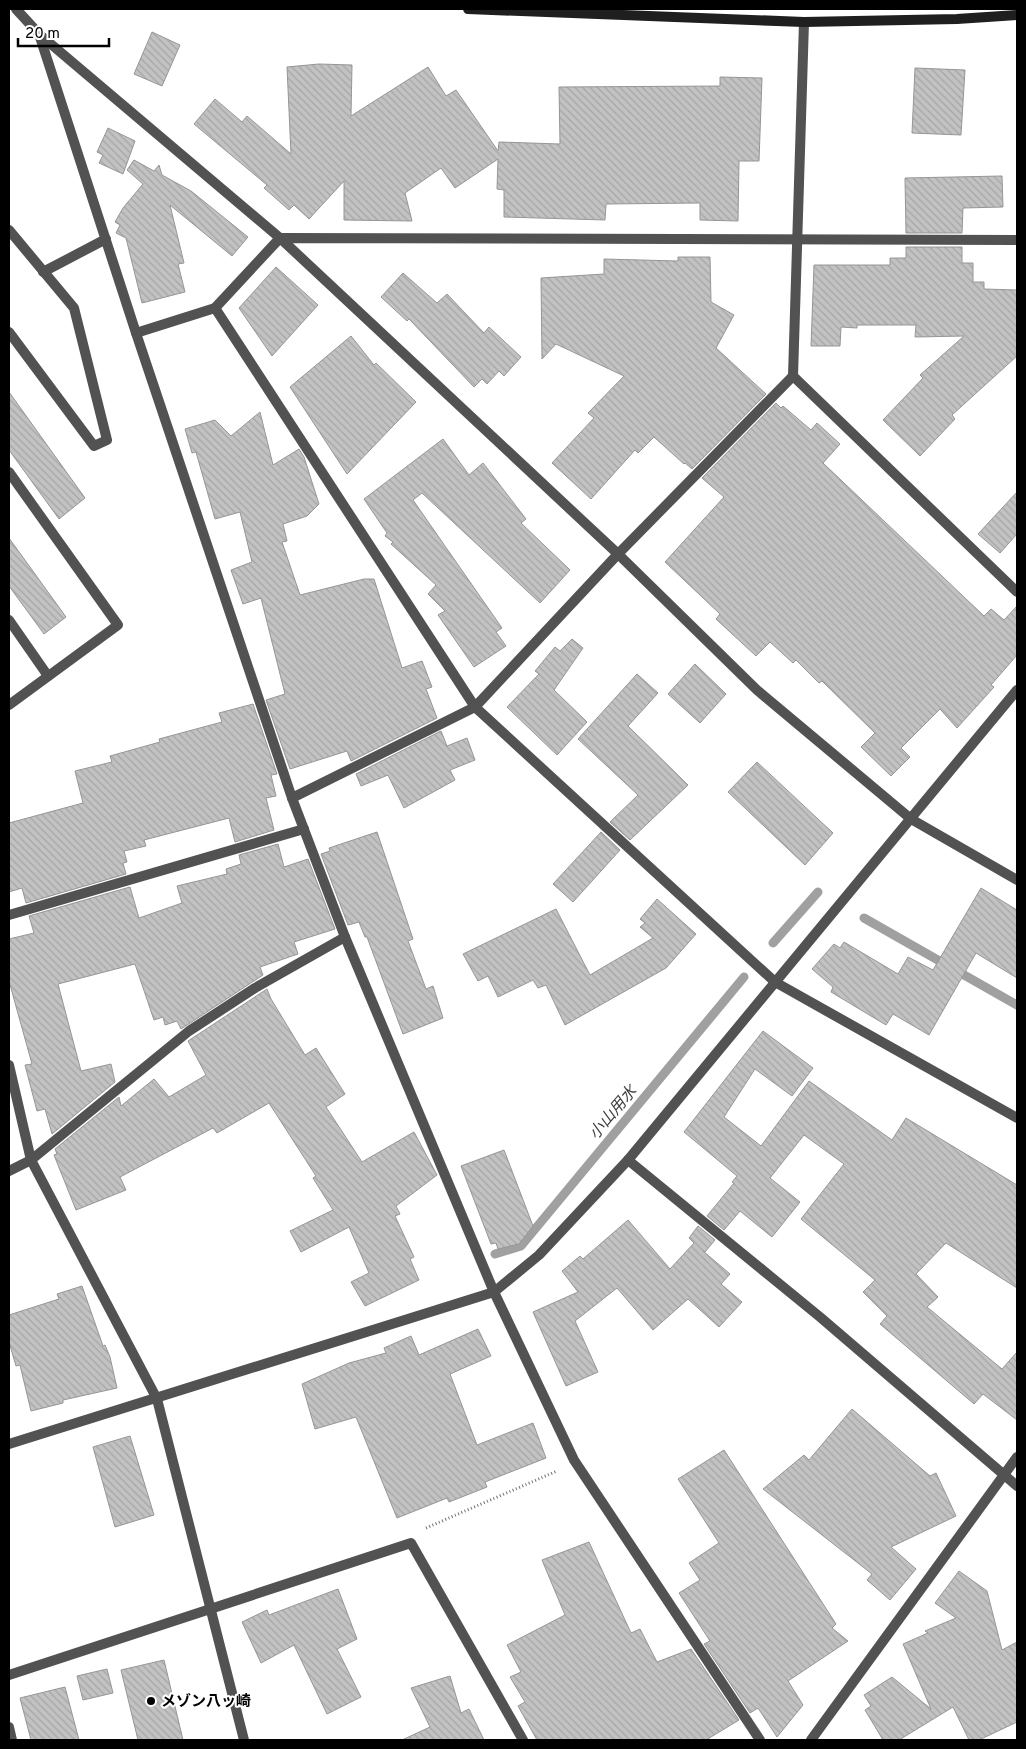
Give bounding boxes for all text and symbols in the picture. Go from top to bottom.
scale bar [18,15,109,47]
text: 20 m [25,25,60,44]
water label: 小山用水 [585,1081,643,1144]
place label: メゾン八ッ崎 [161,1693,251,1712]
marker: メゾン八ッ崎 [145,1695,157,1707]

